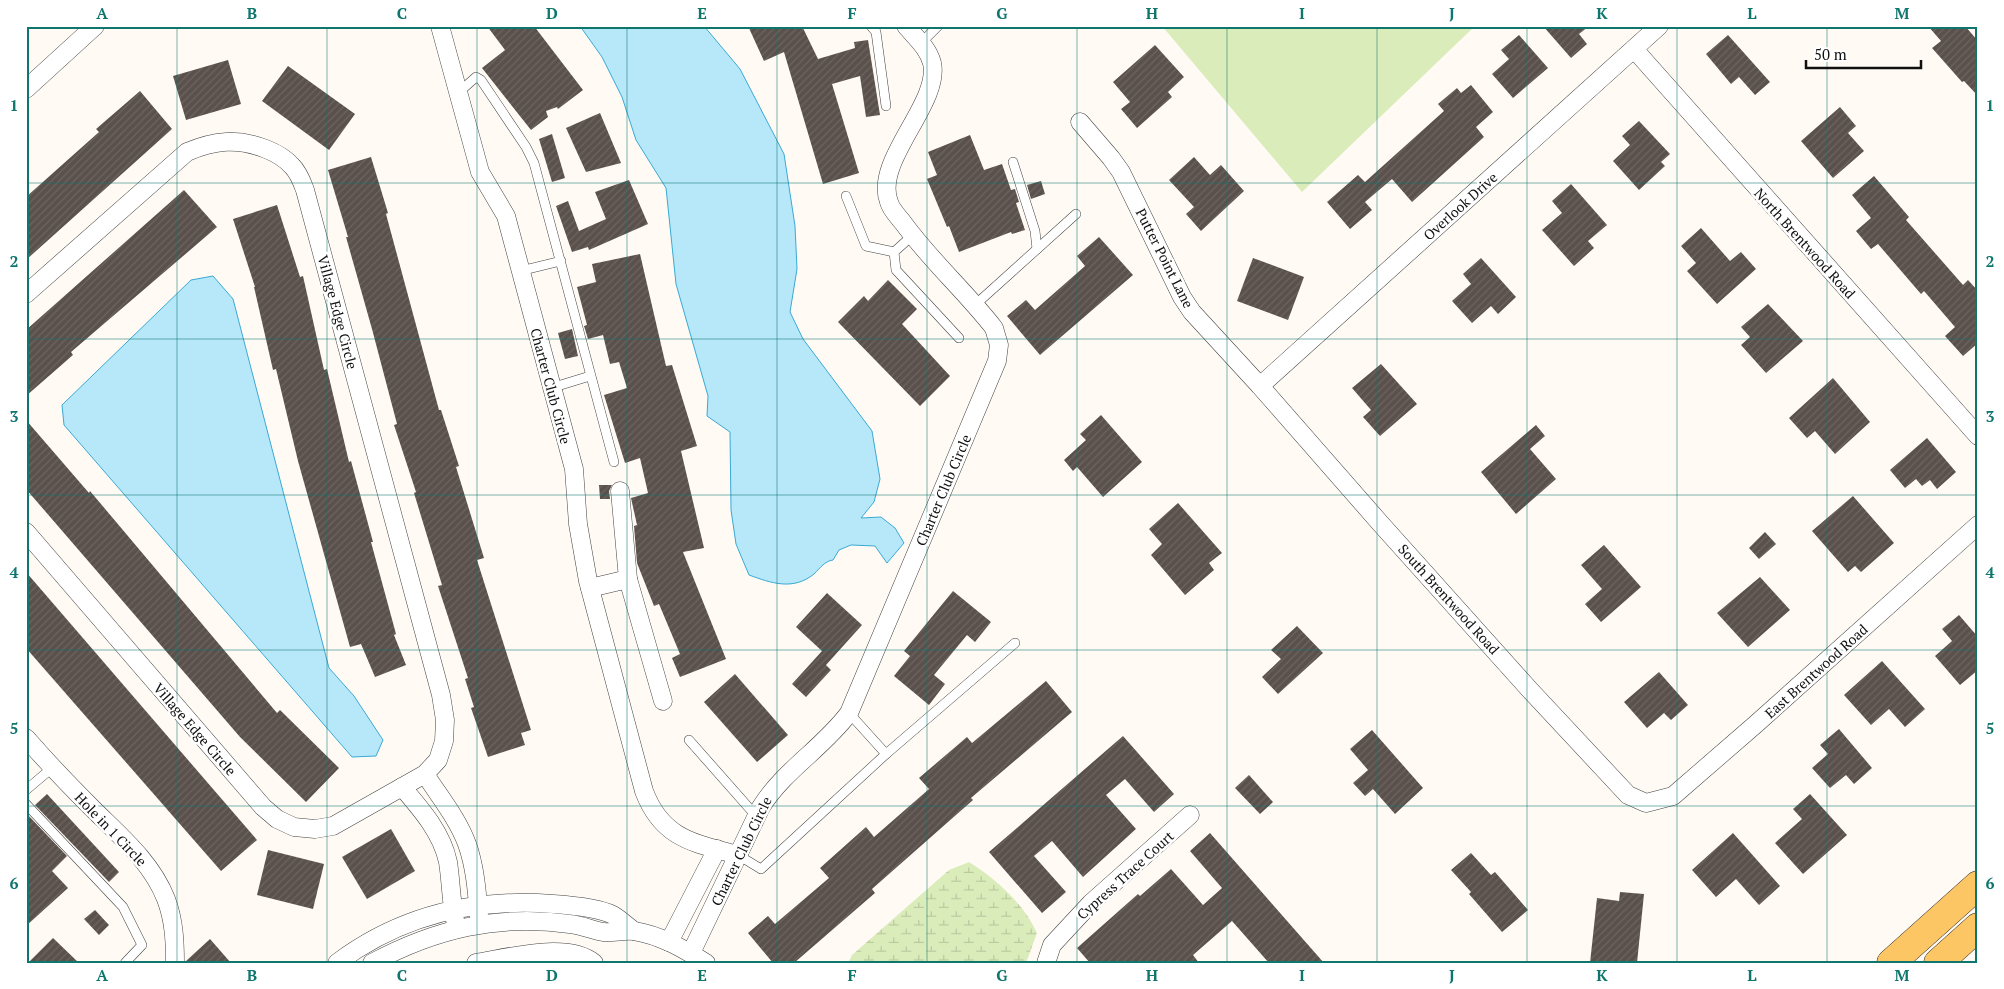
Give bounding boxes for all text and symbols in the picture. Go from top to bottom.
text: A [96,2,108,24]
text: B [247,2,257,24]
text: C [397,2,407,24]
text: D [546,2,558,24]
text: E [697,2,707,24]
text: F [847,2,857,24]
text: G [996,2,1008,24]
text: H [1146,2,1158,24]
text: I [1299,2,1305,24]
text: J [1449,2,1455,24]
text: K [1596,2,1608,24]
text: L [1747,2,1757,24]
text: M [1895,2,1910,24]
scale bar [1806,38,1922,70]
text: 50 m [1814,44,1847,64]
text: 1 [9,94,19,116]
text: 1 [1985,94,1995,116]
street label: Overlook Drive [1419,168,1501,244]
street label: North Brentwood Road [1750,184,1860,303]
street label: Putter Point Lane [1132,205,1198,311]
text: 2 [9,250,19,272]
text: 2 [1985,250,1995,272]
street label: Village Edge Circle [314,253,362,371]
street label: Charter Club Circle [526,326,576,446]
text: 3 [9,405,19,427]
text: 3 [1985,405,1995,427]
street label: Charter Club Circle [911,431,975,549]
street label: South Brentwood Road [1394,540,1504,658]
text: 4 [9,561,19,583]
text: 4 [1985,561,1995,583]
street label: East Brentwood Road [1760,620,1872,722]
street label: Village Edge Circle [149,679,241,779]
text: 5 [9,717,19,739]
text: 5 [1985,717,1995,739]
street label: Hole in 1 Circle [71,788,151,870]
street label: Charter Club Circle [706,793,776,909]
street label: Cypress Trace Court [1073,826,1178,924]
text: 6 [9,872,19,894]
text: 6 [1985,872,1995,894]
text: A [96,964,108,986]
text: B [247,964,257,986]
text: C [397,964,407,986]
text: D [546,964,558,986]
text: E [697,964,707,986]
text: F [847,964,857,986]
text: G [996,964,1008,986]
text: H [1146,964,1158,986]
text: I [1299,964,1305,986]
text: J [1449,964,1455,986]
text: K [1596,964,1608,986]
text: L [1747,964,1757,986]
text: M [1895,964,1910,986]

